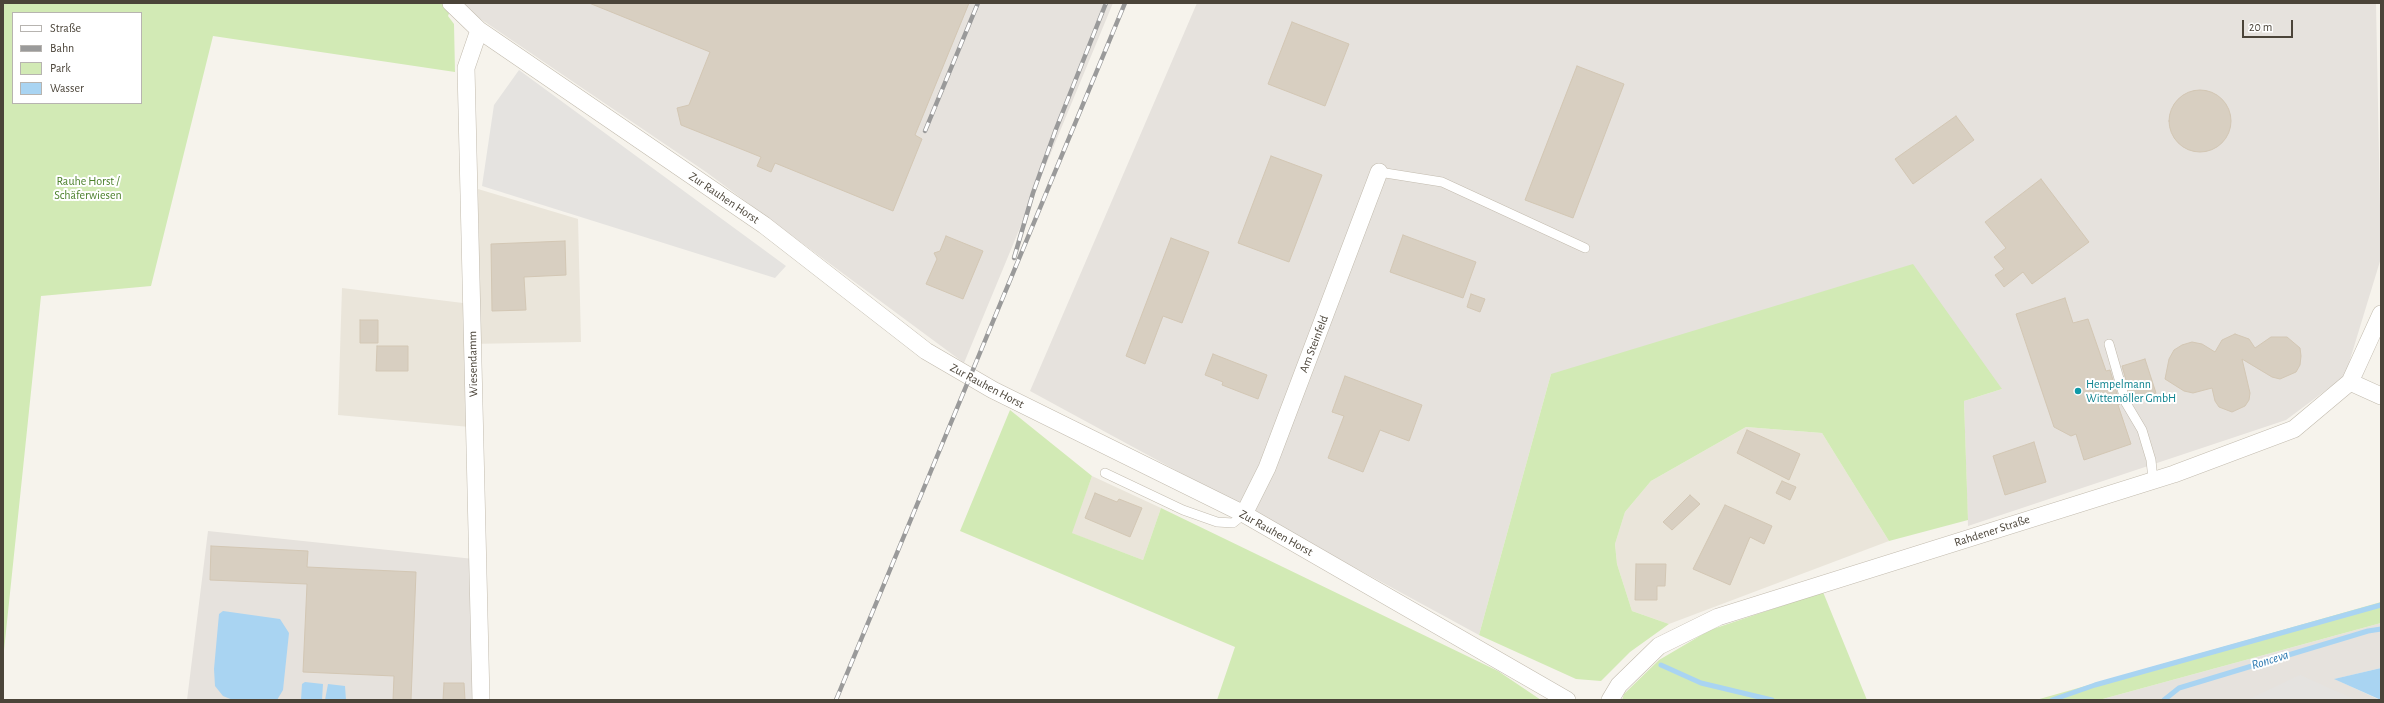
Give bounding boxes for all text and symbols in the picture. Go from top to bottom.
legend [12,12,142,104]
scale bar [2244,12,2295,38]
text: 20 m [2249,21,2272,33]
text: Straße [50,22,81,34]
text: Bahn [50,42,74,54]
text: Park [50,62,71,74]
text: Wasser [50,82,84,94]
street label: Zur Rauhen Horst [686,169,762,227]
park label: Rauhe Horst / Schäferwiesen [54,174,122,202]
street label: Am Steinfeld [1296,313,1332,375]
street label: Wiesendamm [465,331,481,397]
street label: Zur Rauhen Horst [947,360,1027,412]
place label: Hempelmann Wittemöller GmbH [2086,377,2176,405]
marker: Hempelmann Wittemöller GmbH [2073,386,2083,396]
street label: Zur Rauhen Horst [1237,507,1315,559]
street label: Rahdener Straße [1952,512,2032,550]
water label: Ronceva [2250,647,2290,673]

